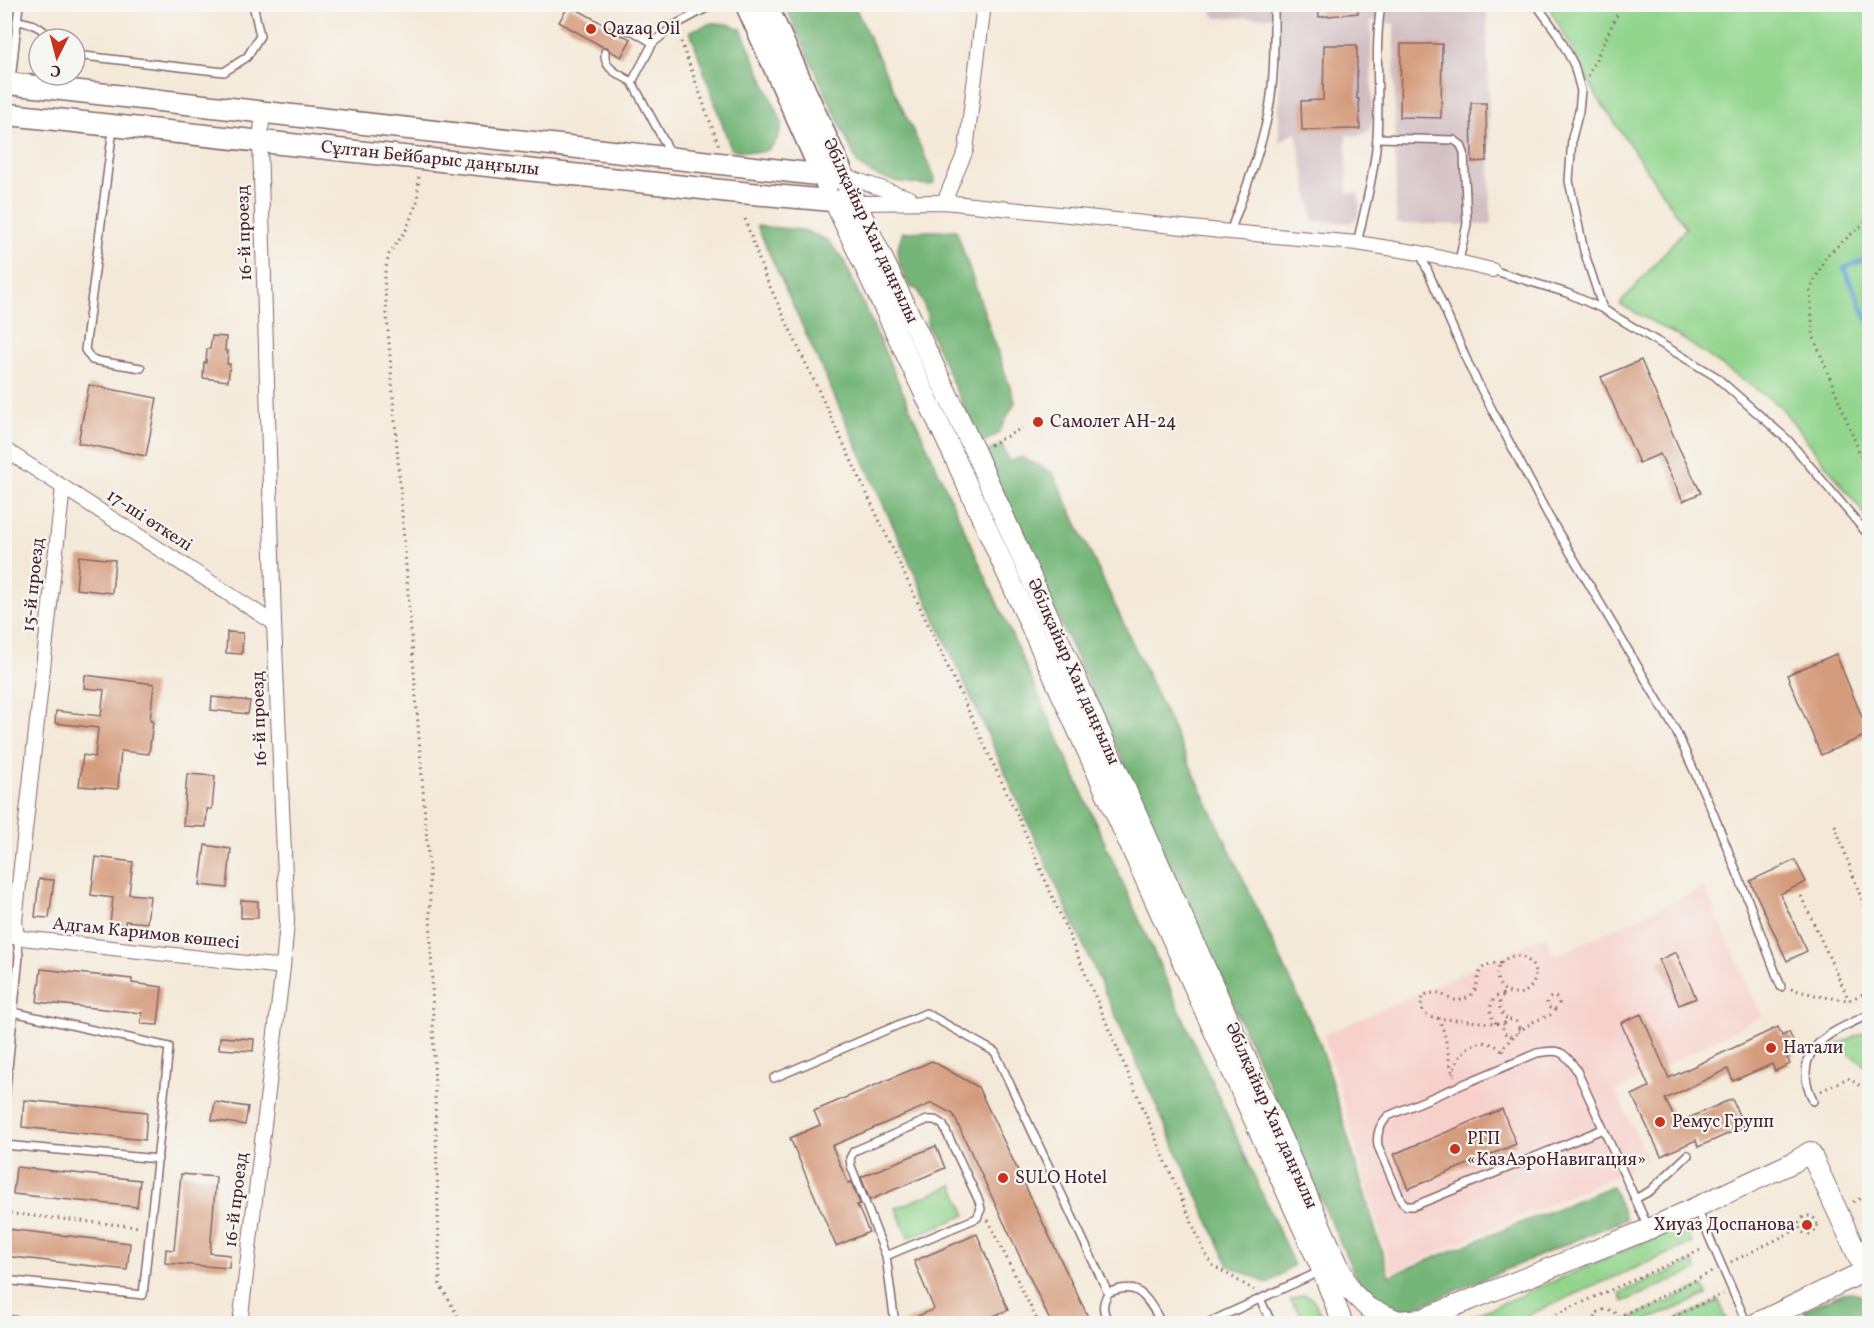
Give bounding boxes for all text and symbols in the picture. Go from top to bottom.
place label: Qazaq Oil [603,17,681,42]
marker: Qazaq Oil [584,22,598,36]
north arrow [27,27,87,87]
text: С [49,58,62,81]
street label: Әбілқайыр Хан даңғылы [816,134,924,328]
street label: Сұлтан Бейбарыс даңғылы [320,135,541,183]
street label: 16-й проезд [231,185,259,281]
place label: Самолет АН-24 [1050,410,1177,435]
marker: Самолет АН-24 [1031,415,1045,429]
street label: 17-ші өткелі [101,484,197,558]
street label: 15-й проезд [17,537,51,633]
street label: Әбілқайыр Хан даңғылы [1021,575,1126,769]
street label: 16-й проезд [246,671,274,767]
street label: Адгам Каримов көшесі [51,912,241,956]
street label: Әбілқайыр Хан даңғылы [1219,1019,1324,1213]
place label: Натали [1783,1036,1844,1061]
marker: Натали [1764,1041,1778,1055]
place label: Ремус Групп [1672,1110,1774,1135]
marker: Ремус Групп [1653,1115,1667,1129]
place label: РГП «КазАэроНавигация» [1467,1127,1646,1173]
marker: РГП «КазАэроНавигация» [1448,1142,1462,1156]
street label: 16-й проезд [219,1151,255,1249]
place label: SULO Hotel [1015,1166,1107,1191]
marker: SULO Hotel [996,1171,1010,1185]
place label: Хиуаз Доспанова [1653,1213,1795,1238]
marker: Хиуаз Доспанова [1800,1218,1814,1232]

